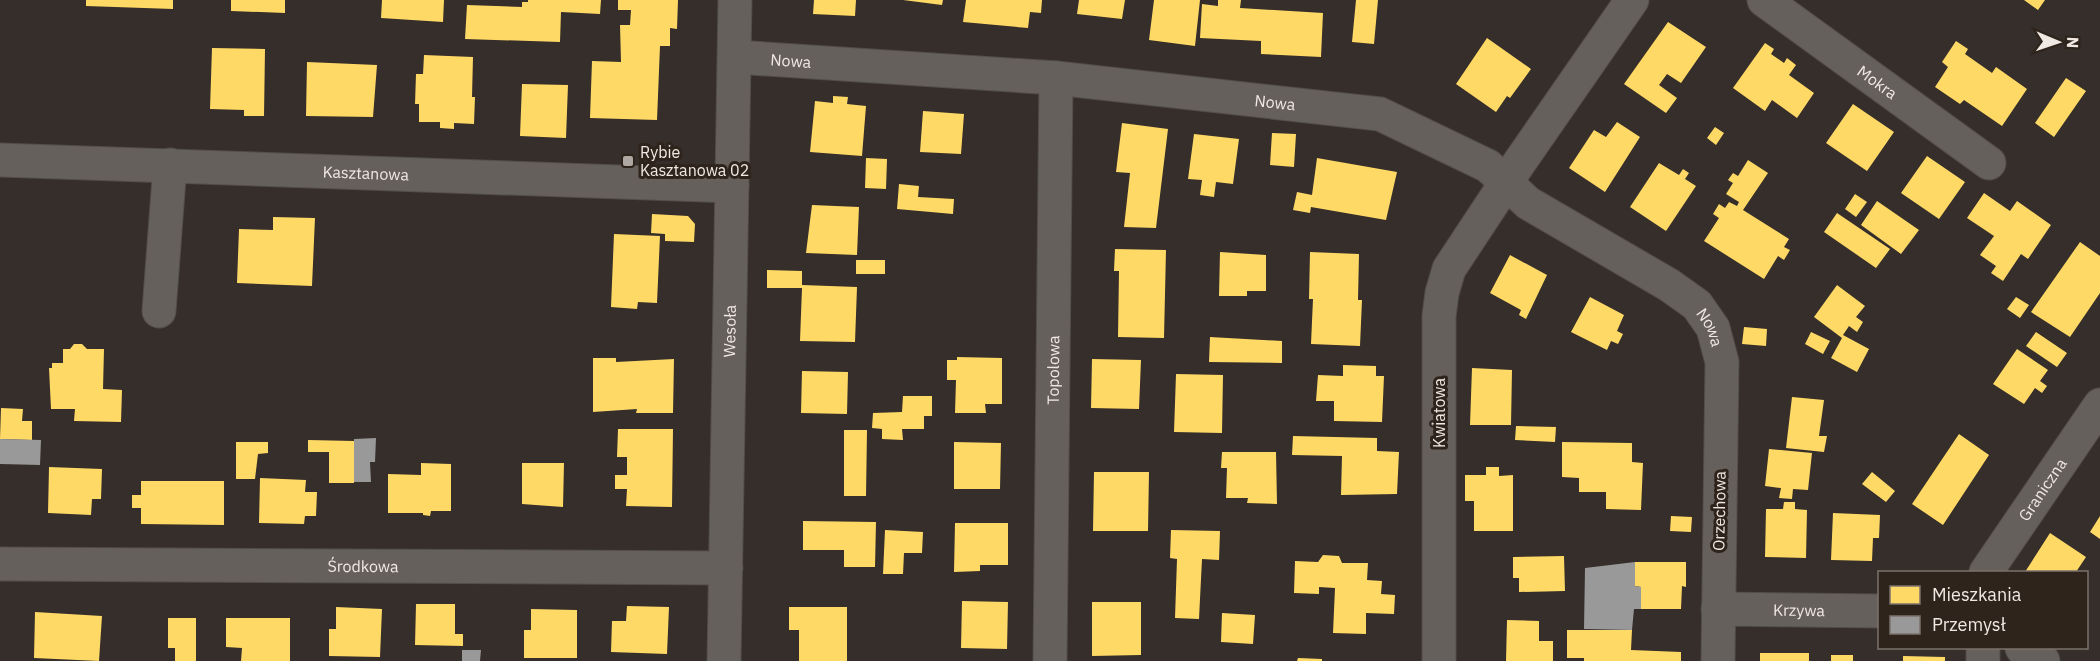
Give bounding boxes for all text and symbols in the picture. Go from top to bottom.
north arrow [2028,12,2088,72]
text: N [2063,36,2083,49]
street label: Nowa [770,49,812,72]
street label: Mokra [1853,61,1902,104]
street label: Nowa [1254,90,1297,115]
place label: Rybie Kasztanowa 02 [640,142,749,180]
marker: Rybie Kasztanowa 02 [621,154,635,168]
street label: Kasztanowa [322,161,410,185]
street label: Wesoła [719,304,740,358]
street label: Nowa [1692,304,1728,349]
street label: Topolowa [1043,335,1063,405]
street label: Kwiatowa [1429,378,1449,448]
street label: Graniczna [2014,454,2071,525]
street label: Orzechowa [1708,470,1730,551]
street label: Środkowa [327,555,399,576]
legend [1878,571,2088,649]
text: Mieszkania [1932,583,2022,606]
street label: Krzywa [1773,600,1826,620]
text: Przemysł [1932,613,2006,636]

